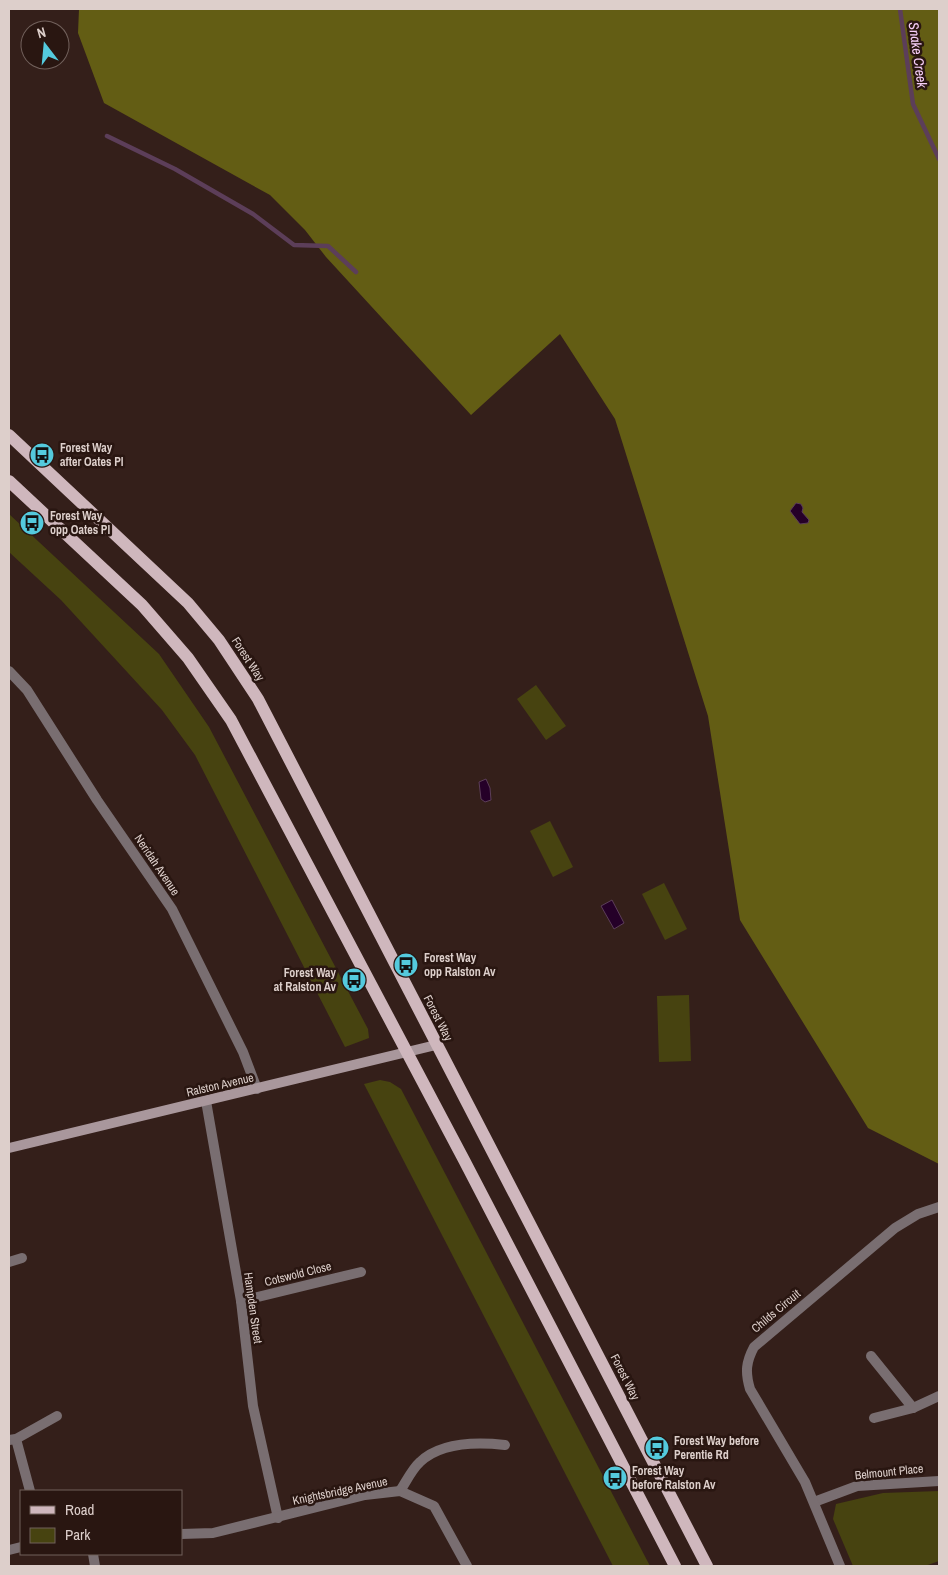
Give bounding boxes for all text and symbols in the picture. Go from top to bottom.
north arrow [20,20,70,70]
water label: Snake Creek [904,21,932,90]
text: N [35,23,48,42]
place label: Forest Way after Oates Pl [60,440,124,470]
bus stop icon: Forest Way after Oates Pl [29,442,55,468]
place label: Forest Way opp Oates Pl [50,508,110,538]
bus stop icon: Forest Way opp Oates Pl [19,510,45,536]
street label: Forest Way [228,634,268,684]
street label: Neridah Avenue [131,831,183,899]
place label: Forest Way opp Ralston Av [424,950,496,980]
bus stop icon: Forest Way opp Ralston Av [393,952,419,978]
place label: Forest Way at Ralston Av [274,965,337,995]
bus stop icon: Forest Way at Ralston Av [341,967,367,993]
street label: Forest Way [420,992,456,1044]
street label: Ralston Avenue [185,1069,255,1101]
street label: Cotswold Close [263,1258,333,1290]
street label: Hampden Street [240,1271,266,1345]
street label: Childs Circuit [748,1286,804,1336]
street label: Forest Way [607,1351,643,1403]
place label: Forest Way before Perentie Rd [674,1433,760,1463]
bus stop icon: Forest Way before Perentie Rd [644,1435,670,1461]
street label: Belmount Place [854,1460,924,1484]
place label: Forest Way before Ralston Av [632,1463,716,1493]
bus stop icon: Forest Way before Ralston Av [602,1465,628,1491]
street label: Knightsbridge Avenue [291,1473,389,1509]
legend [20,1490,182,1555]
text: Road [65,1499,94,1520]
text: Park [65,1524,91,1545]

